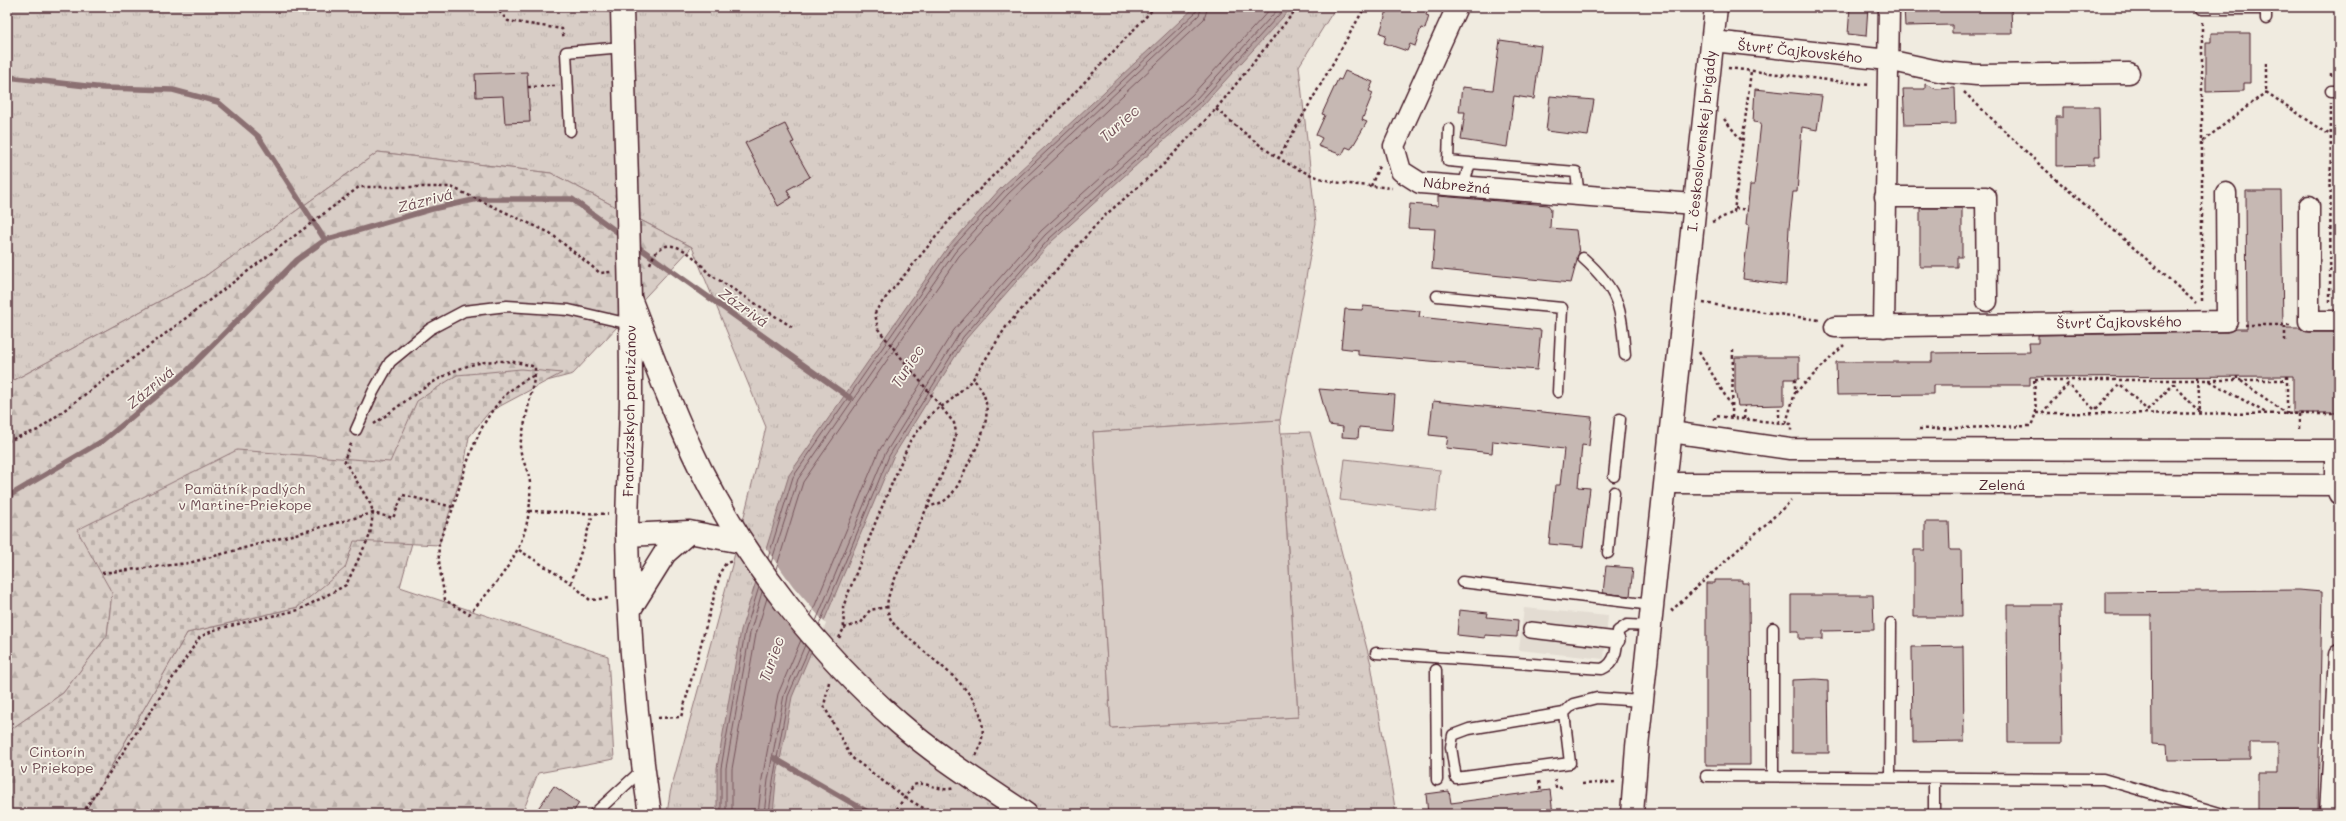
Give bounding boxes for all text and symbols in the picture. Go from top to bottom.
street label: Štvrť Čajkovského [1737,35,1863,67]
street label: I. československej brigády [1682,50,1720,232]
water label: Turiec [1095,100,1143,146]
street label: Nábrežná [1422,172,1492,198]
water label: Zázrivá [395,183,455,217]
water label: Zázrivá [715,283,773,331]
street label: Štvrť Čajkovského [2056,311,2182,333]
street label: Francúzskych partizánov [618,325,640,497]
water label: Turiec [886,341,928,391]
water label: Zázrivá [122,361,178,413]
street label: Zelená [1979,475,2025,494]
park label: Pamätník padlých v Martine-Priekope [178,479,312,514]
water label: Turiec [754,633,788,684]
park label: Cintorín v Priekope [20,742,94,777]

